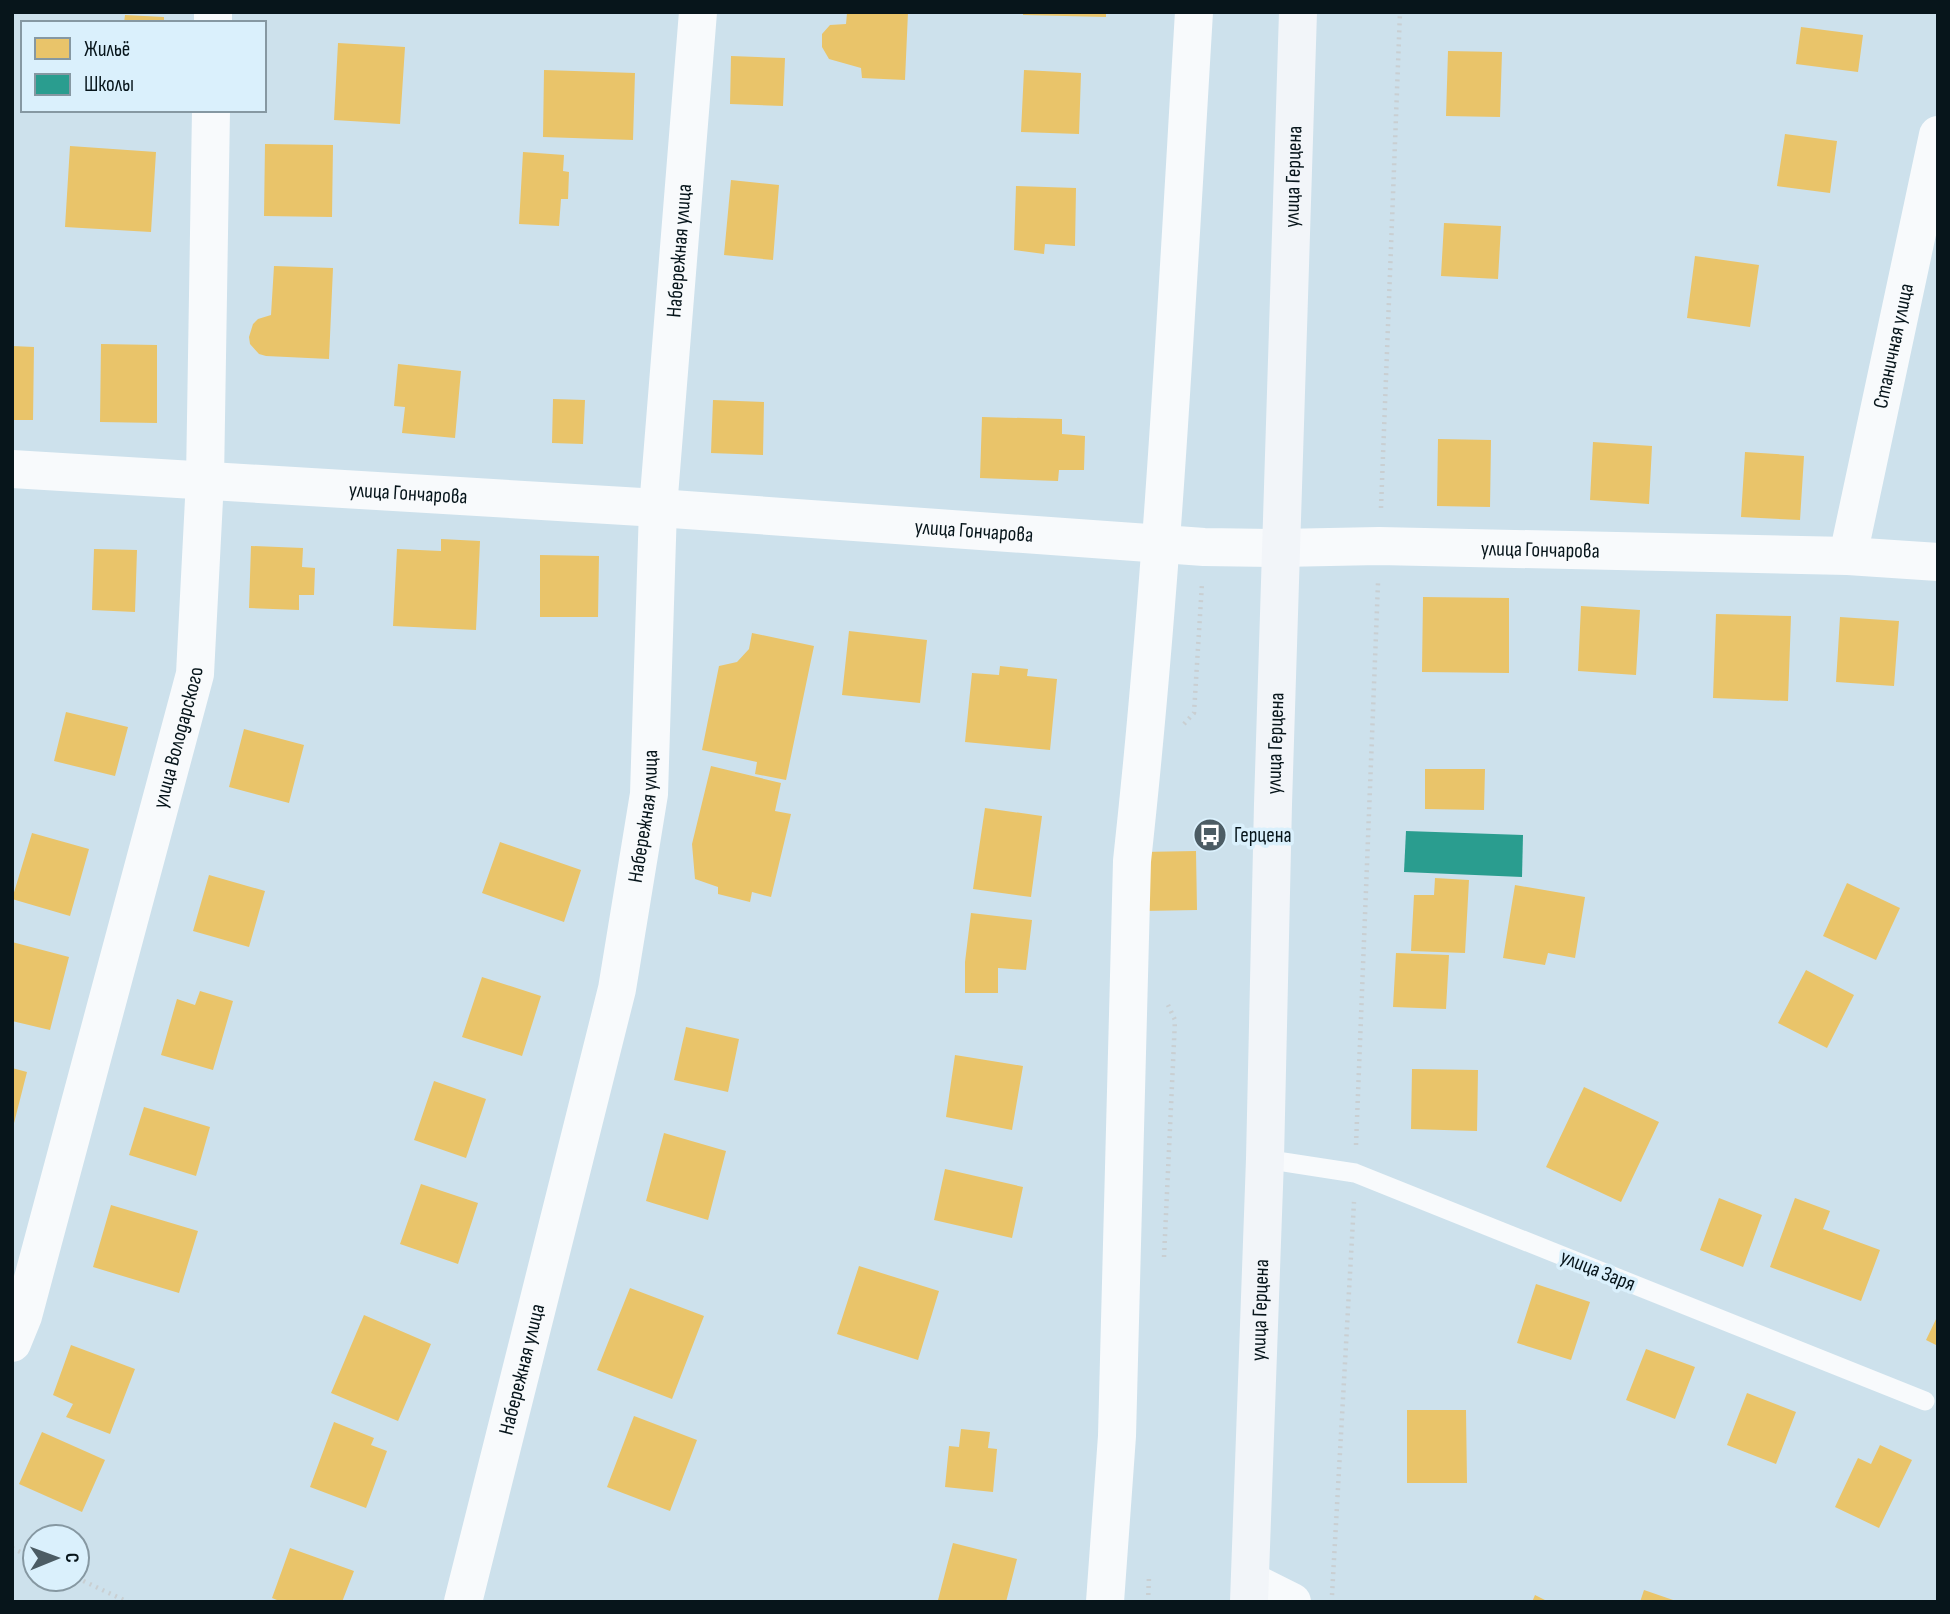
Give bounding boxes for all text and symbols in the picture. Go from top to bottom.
legend [21,21,266,112]
text: Жильё [84,37,130,62]
text: Школы [84,72,134,97]
street label: улица Герцена [1279,125,1307,228]
street label: Набережная улица [661,183,697,318]
street label: Станичная улица [1868,281,1919,411]
street label: улица Гончарова [348,477,468,509]
street label: улица Гончарова [914,514,1034,548]
street label: улица Гончарова [1481,536,1600,564]
street label: улица Володарского [148,666,208,811]
street label: улица Герцена [1261,692,1290,795]
street label: Набережная улица [623,749,663,885]
bus stop icon: Герцена [1191,816,1229,854]
place label: Герцена [1234,823,1292,848]
street label: улица Заря [1557,1244,1639,1297]
street label: улица Герцена [1246,1259,1274,1362]
street label: Набережная улица [494,1301,550,1437]
north arrow [21,1523,91,1593]
text: С [60,1553,83,1563]

